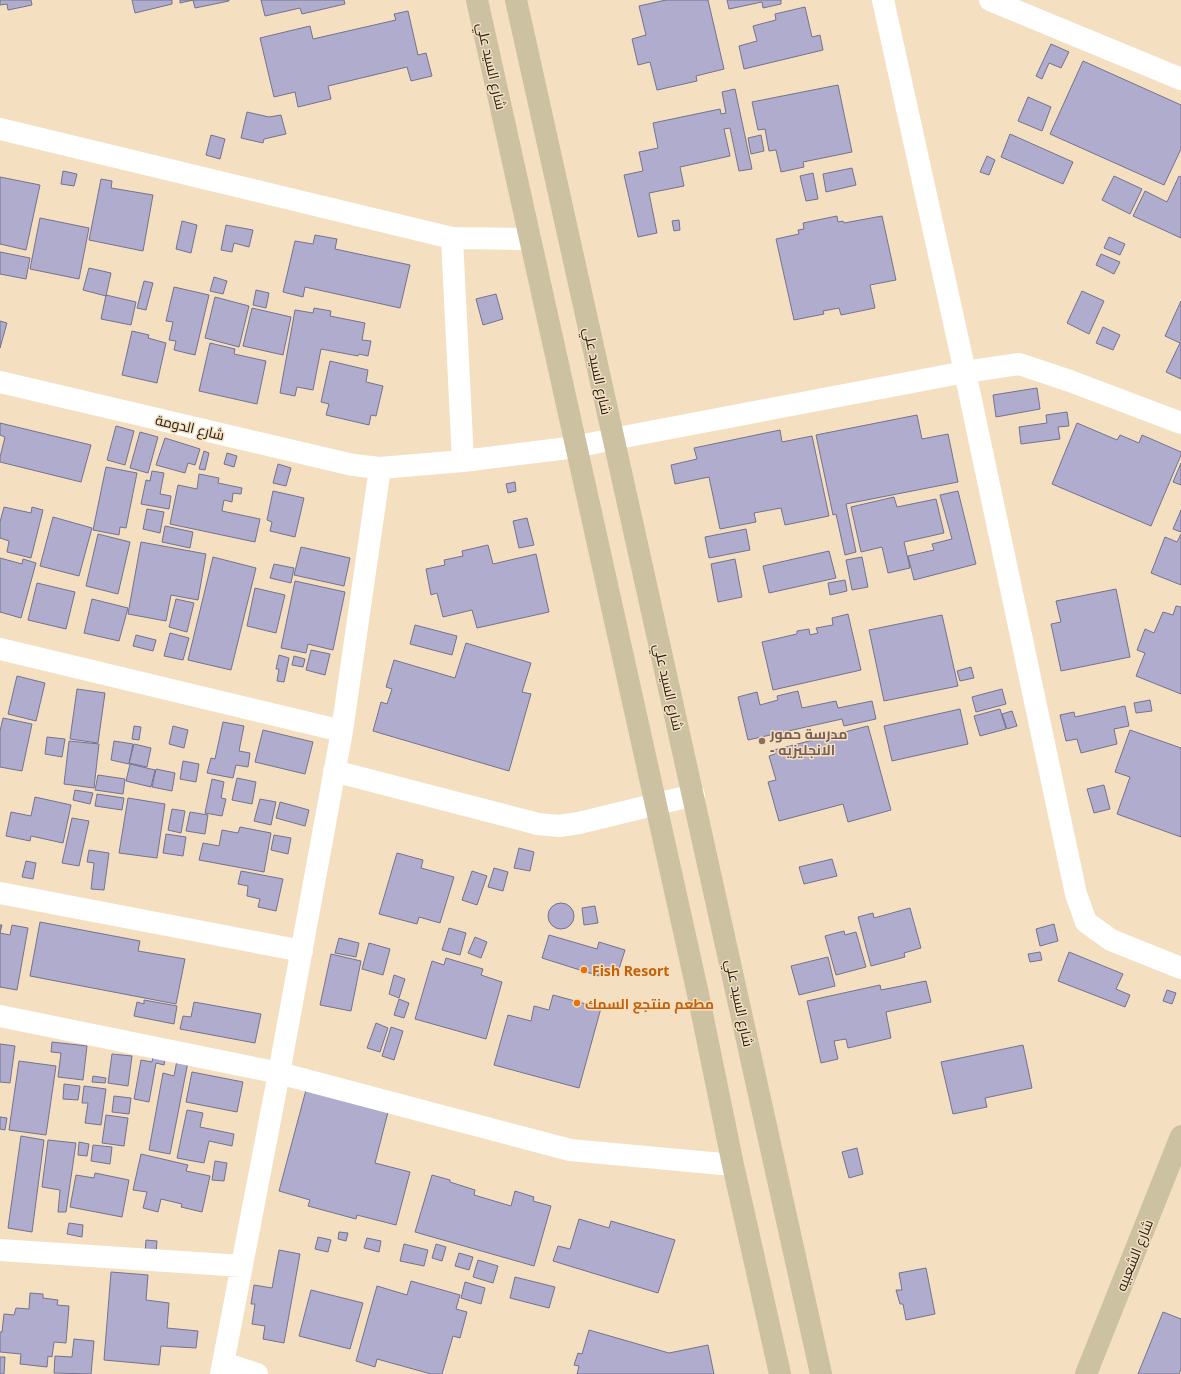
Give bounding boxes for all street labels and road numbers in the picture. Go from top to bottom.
street label: شارع السيد علي [470,21,511,112]
street label: شارع السيد علي [577,326,617,417]
street label: شارع الدومة [153,410,227,444]
street label: شارع السيد علي [647,642,688,733]
street label: شارع السيد علي [719,958,759,1049]
street label: شارع الشعبيه [1111,1216,1157,1294]

